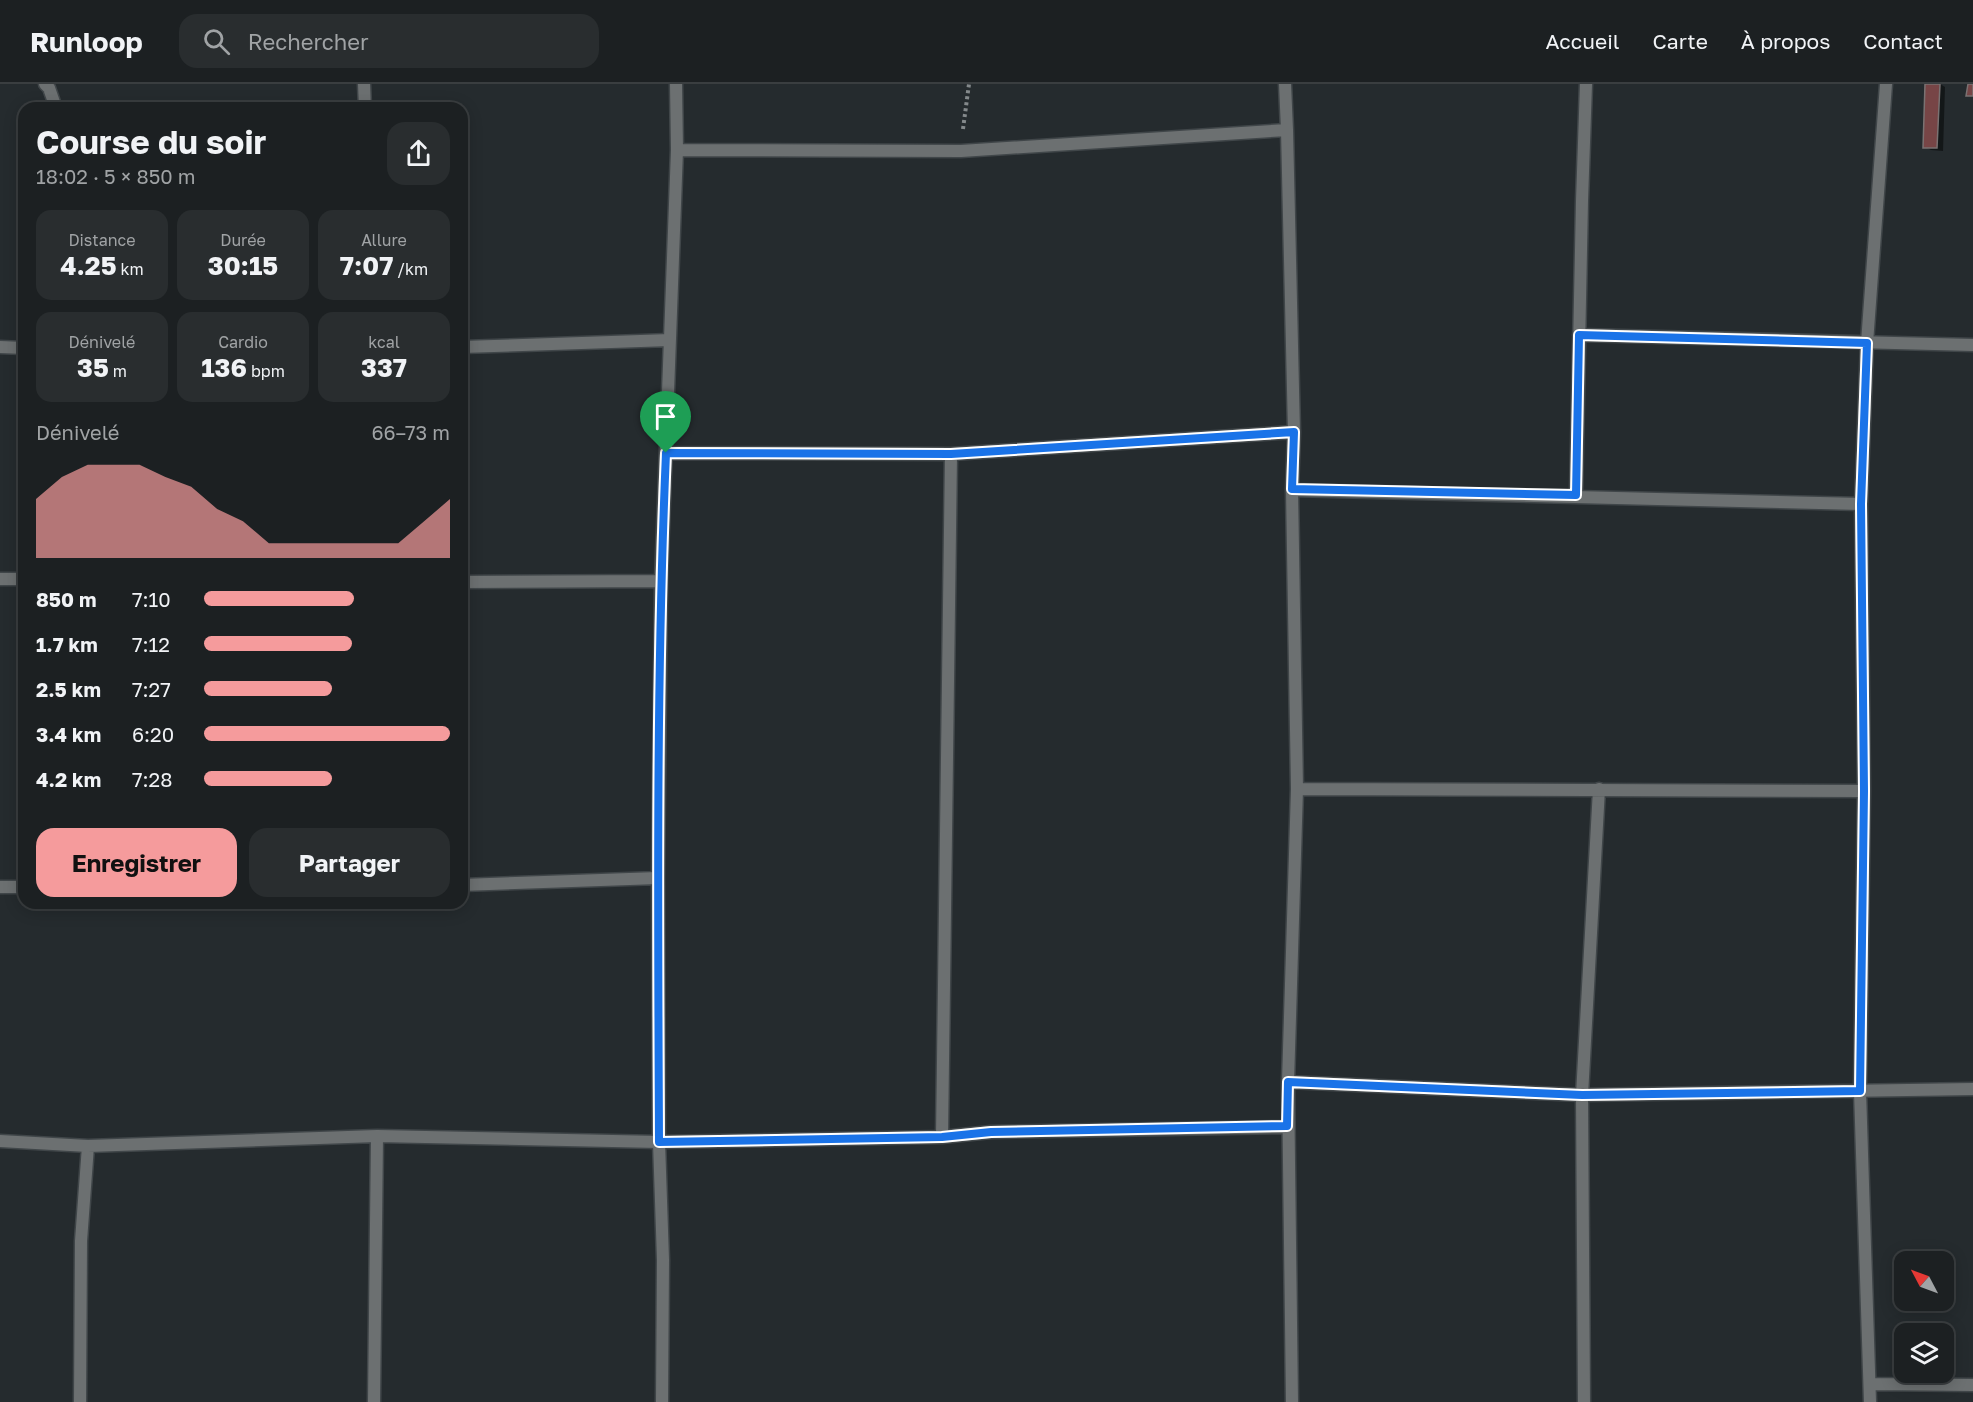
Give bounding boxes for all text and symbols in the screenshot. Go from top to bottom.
search box [179,14,599,68]
text: Runloop [30,25,143,58]
icon: search [200,25,233,58]
text: Rechercher [248,28,369,55]
text: Accueil [1546,28,1619,54]
text: Carte [1652,28,1708,54]
text: À propos [1741,28,1830,54]
text: Contact [1863,28,1943,54]
text: Course du soir [36,122,266,161]
button: share [387,122,450,185]
text: 18:02 · 5 × 850 m [36,164,195,188]
text: Distance [68,230,136,250]
text: Durée [220,230,266,250]
text: Allure [361,230,407,250]
text: 4.25 [60,250,117,281]
text: 30:15 [208,250,278,281]
text: 7:07 [340,250,393,281]
text: km [117,259,144,279]
text: /km [393,259,428,279]
text: Dénivelé [69,332,135,352]
text: Cardio [218,332,268,352]
text: kcal [368,332,400,352]
text: 35 [77,352,109,383]
text: 136 [201,352,247,383]
text: 337 [361,352,407,383]
text: m [109,361,127,381]
text: bpm [247,361,285,381]
pin [640,391,691,453]
icon: arrive [649,400,682,433]
text: Dénivelé [36,420,119,444]
text: 66–73 m [371,420,450,444]
text: 850 m [36,587,97,611]
text: 7:10 [132,587,171,611]
text: 1.7 km [36,632,98,656]
text: 7:12 [132,632,170,656]
text: 2.5 km [36,677,101,701]
text: 7:27 [132,677,171,701]
text: 3.4 km [36,722,101,746]
text: 6:20 [132,722,174,746]
text: 4.2 km [36,767,101,791]
text: 7:28 [132,767,172,791]
button: Enregistrer [36,828,237,897]
button: Partager [249,828,450,897]
north arrow [1894,1251,1954,1311]
map controls [1894,1251,1954,1383]
button: layers [1894,1323,1954,1383]

